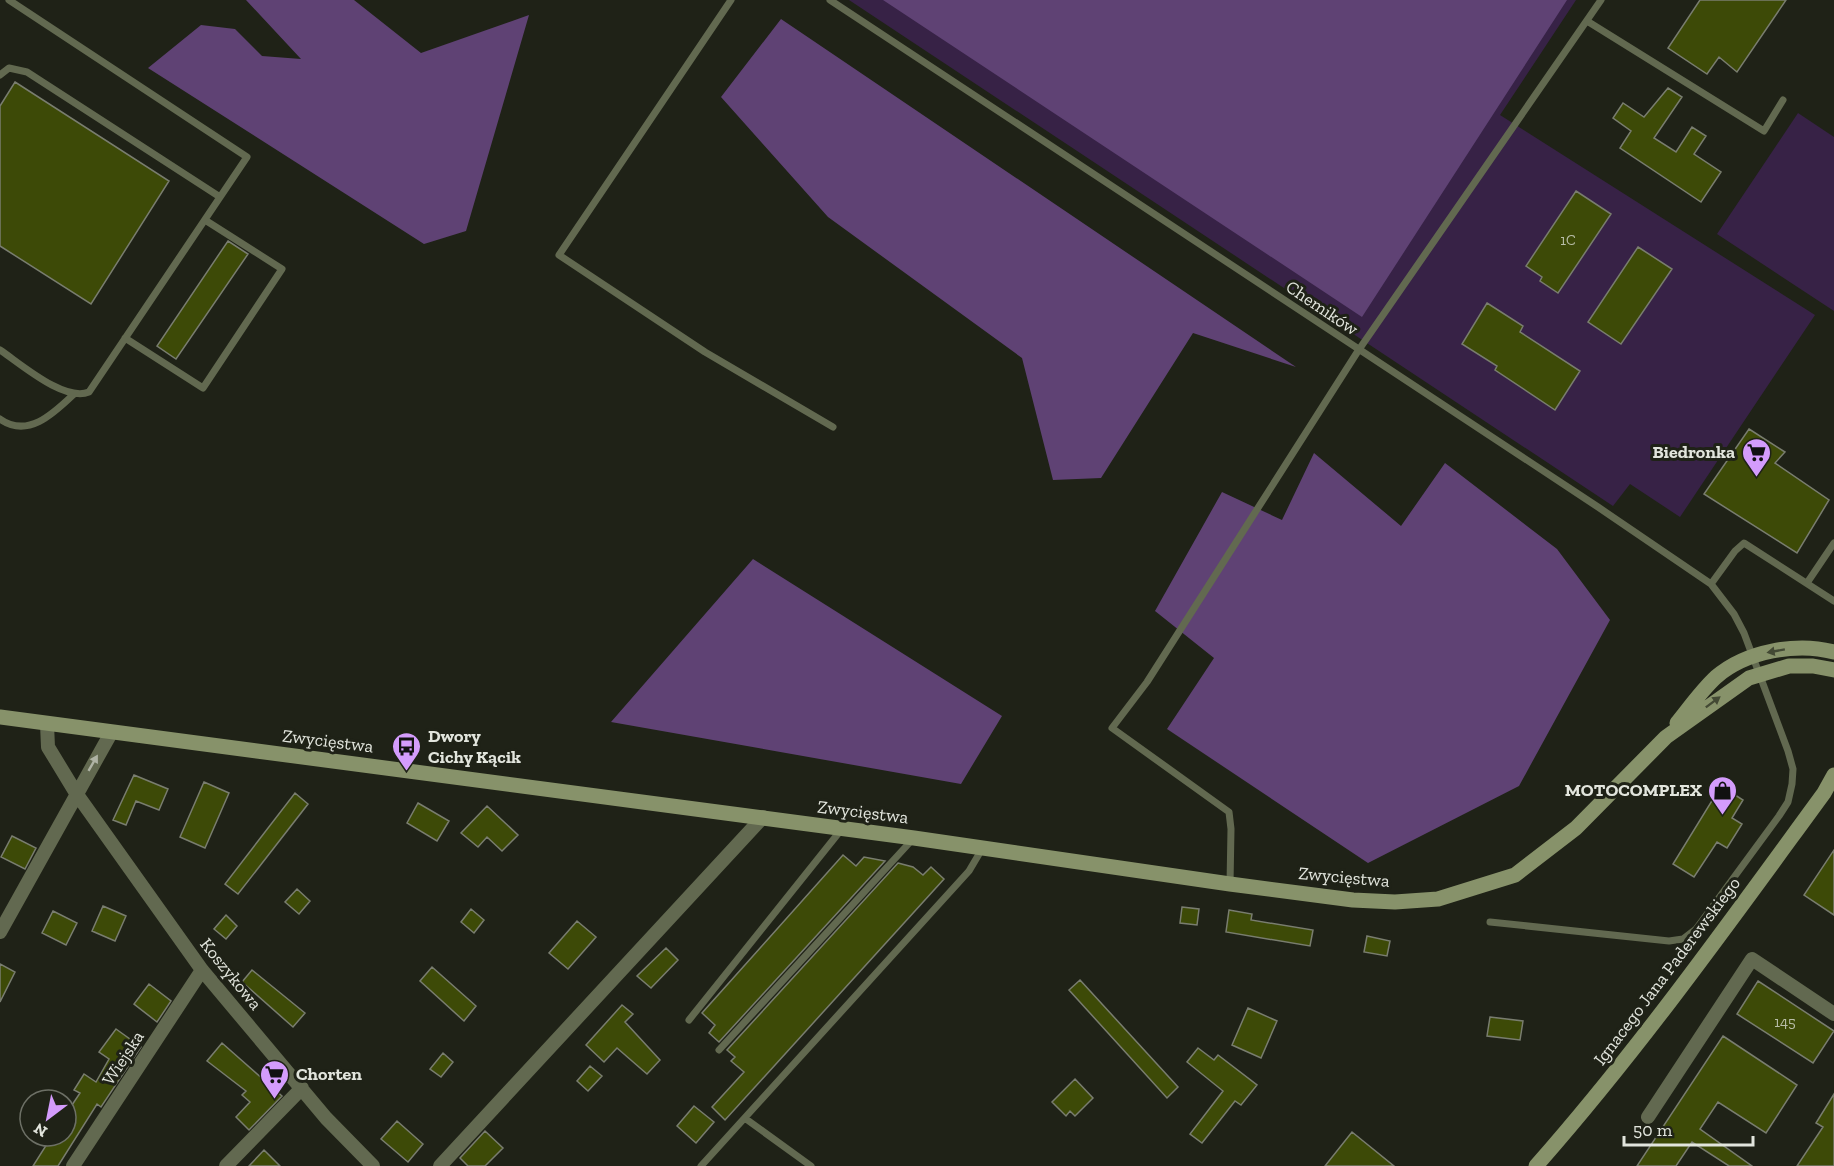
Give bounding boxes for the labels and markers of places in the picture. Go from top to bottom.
supermarket icon: Biedronka [1740,436,1772,478]
place label: Biedronka [1652,441,1735,463]
place label: Dwory Cichy Kącik [428,725,521,768]
bus stop icon: Dwory Cichy Kącik [391,730,423,772]
shop icon: MOTOCOMPLEX [1707,774,1739,816]
place label: MOTOCOMPLEX [1565,779,1702,801]
supermarket icon: Chorten [259,1058,291,1100]
place label: Chorten [296,1063,362,1085]

